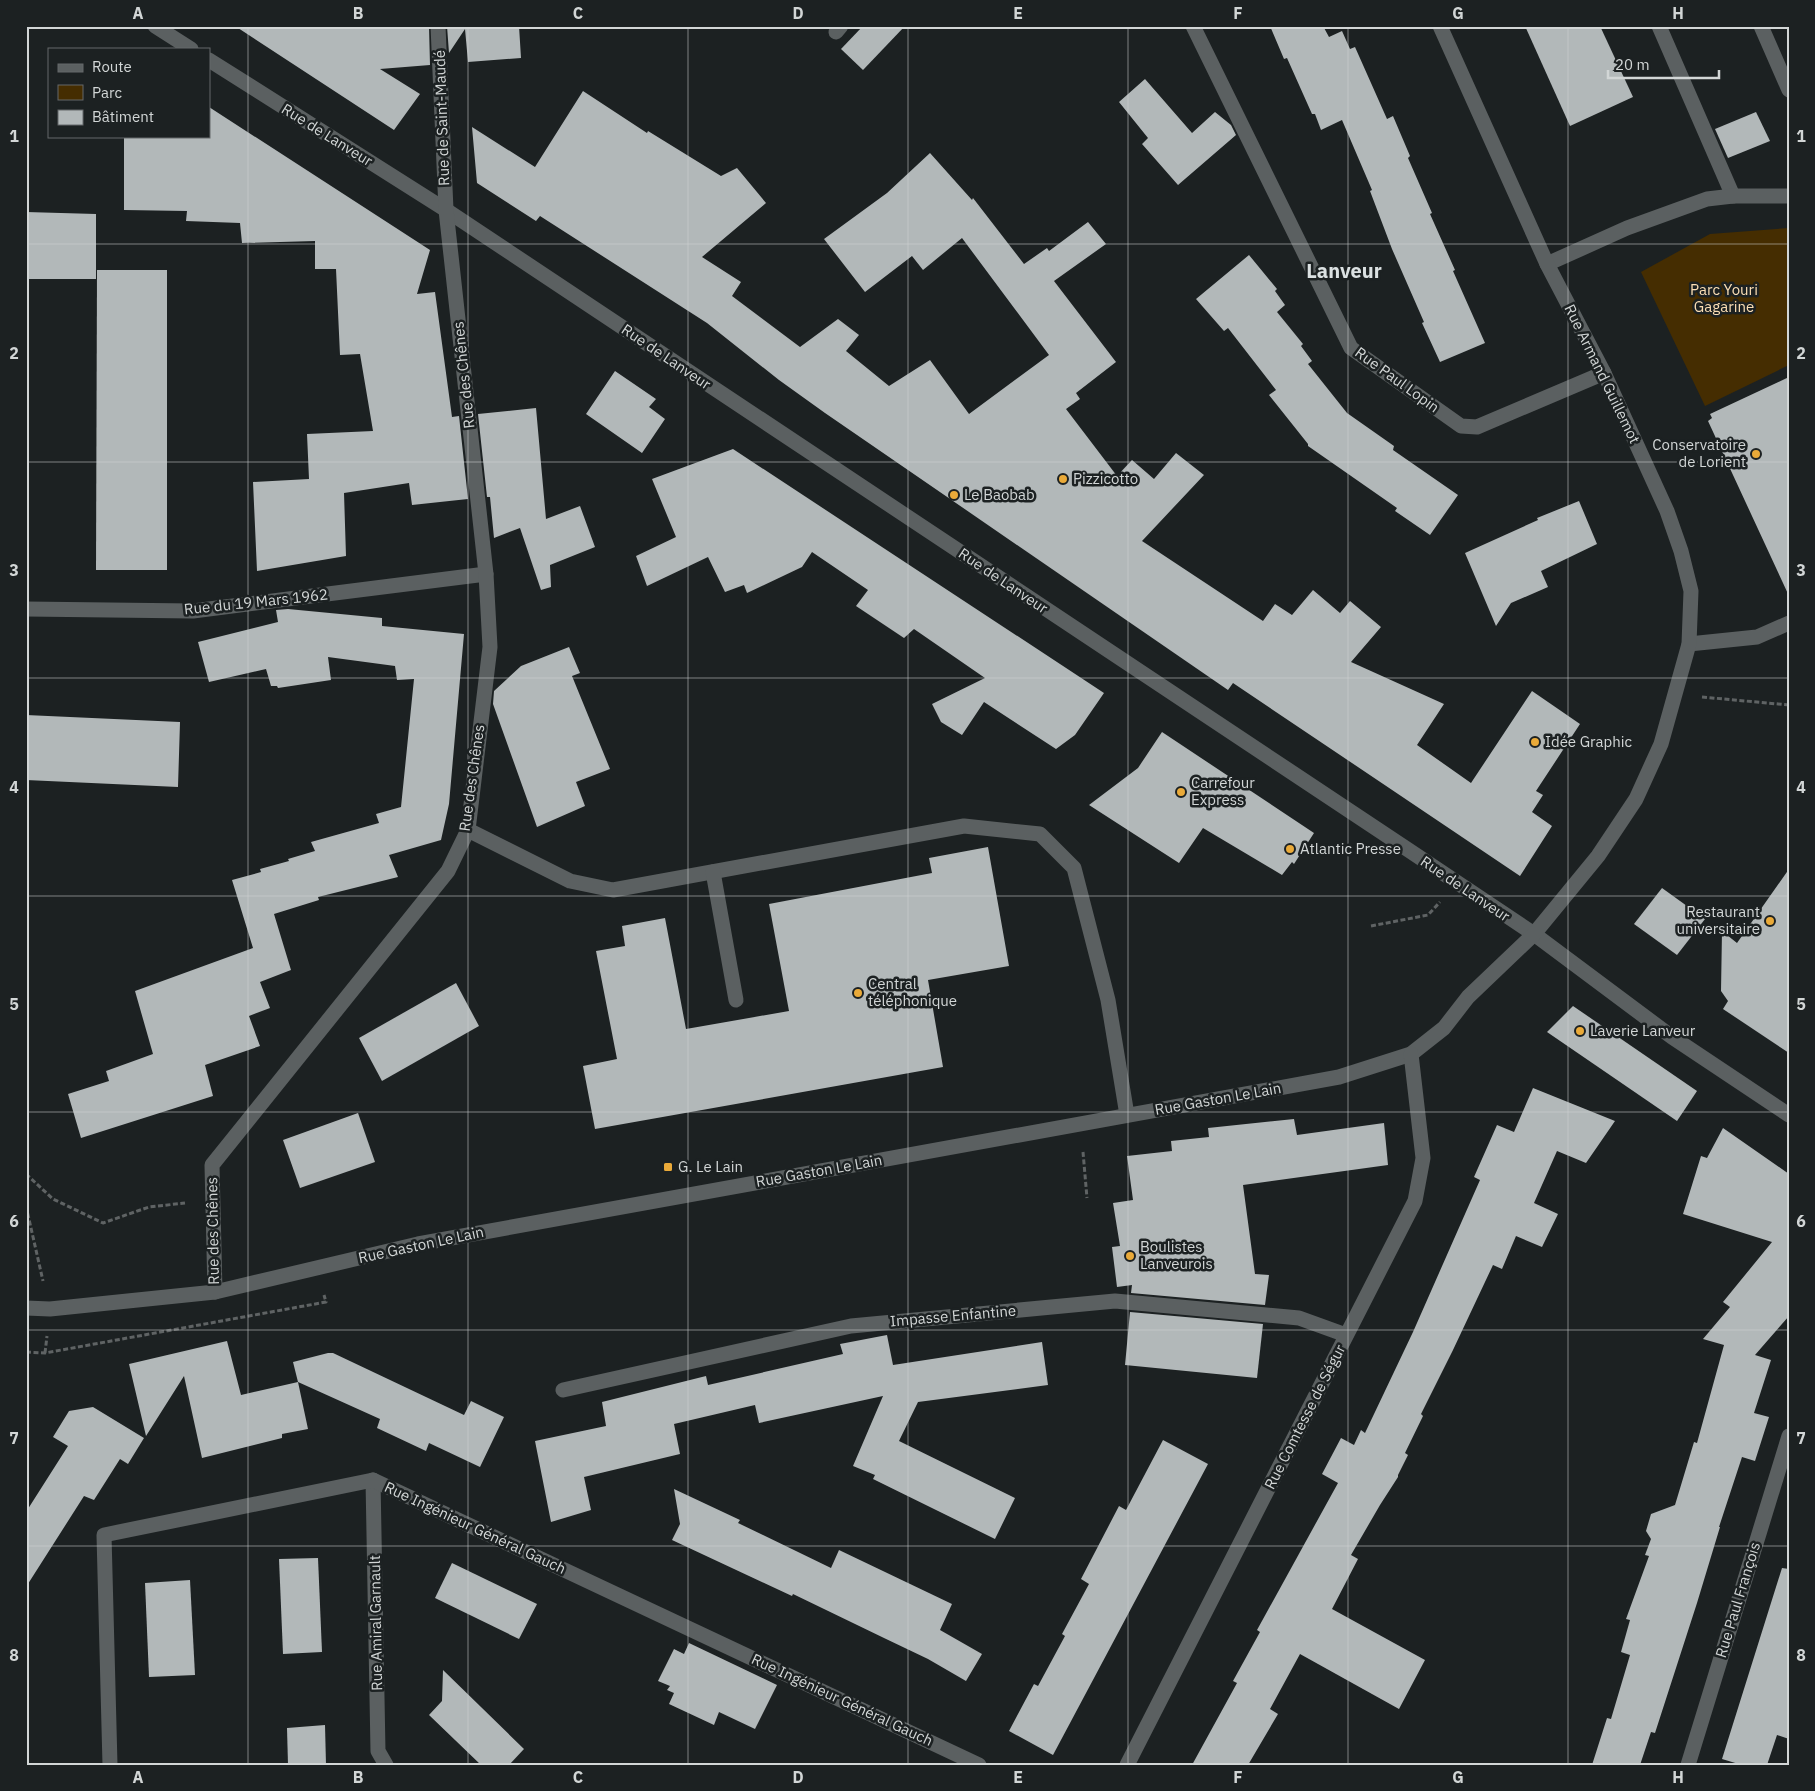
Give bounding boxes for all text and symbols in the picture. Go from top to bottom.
text: A [133,3,144,23]
text: B [353,3,364,23]
text: C [573,3,583,23]
text: D [792,3,804,23]
text: E [1013,3,1023,23]
text: F [1233,3,1243,23]
text: G [1452,3,1464,23]
text: H [1672,3,1684,23]
legend [48,48,210,138]
scale bar [1608,48,1719,80]
street label: Rue de Saint-Maudé [430,50,453,186]
text: 20 m [1615,55,1650,74]
text: Route [92,57,132,76]
text: Parc [92,83,122,102]
street label: Rue de Lanveur [278,99,377,170]
text: Bâtiment [92,107,154,126]
text: 1 [9,126,19,146]
text: 1 [1796,126,1806,146]
district label: Lanveur [1306,257,1382,284]
park label: Parc Youri Gagarine [1690,280,1758,316]
street label: Rue Armand Guillemot [1560,301,1644,447]
street label: Rue des Chênes [448,320,479,430]
street label: Rue de Lanveur [618,320,715,394]
text: 2 [9,343,19,363]
street label: Rue Paul Lopin [1351,343,1443,417]
text: 2 [1796,343,1806,363]
place label: Conservatoire de Lorient [1652,435,1746,471]
marker: Conservatoire de Lorient [1750,448,1762,460]
place label: Pizzicotto [1073,469,1138,488]
marker: Pizzicotto [1057,473,1069,485]
place label: Le Baobab [964,485,1035,504]
marker: Le Baobab [948,489,960,501]
street label: Rue de Lanveur [955,544,1052,618]
text: 3 [9,560,19,580]
text: 3 [1796,560,1806,580]
street label: Rue du 19 Mars 1962 [183,584,329,619]
street label: Rue des Chênes [455,723,488,833]
place label: Idée Graphic [1545,732,1632,751]
marker: Idée Graphic [1529,736,1541,748]
place label: Carrefour Express [1191,773,1255,809]
text: 4 [9,777,19,797]
text: 4 [1796,777,1806,797]
marker: Carrefour Express [1175,786,1187,798]
place label: Atlantic Presse [1300,839,1401,858]
marker: Atlantic Presse [1284,843,1296,855]
street label: Rue de Lanveur [1417,852,1514,926]
place label: Restaurant universitaire [1676,902,1760,938]
marker: Restaurant universitaire [1764,915,1776,927]
place label: Central téléphonique [868,974,957,1010]
marker: Central téléphonique [852,987,864,999]
text: 5 [9,994,19,1014]
text: 5 [1796,994,1806,1014]
place label: Laverie Lanveur [1590,1021,1696,1040]
marker: Laverie Lanveur [1574,1025,1586,1037]
street label: Rue Gaston Le Lain [1153,1078,1283,1119]
street label: Rue Gaston Le Lain [754,1150,884,1191]
place label: G. Le Lain [678,1157,743,1176]
marker: G. Le Lain [662,1161,674,1173]
street label: Rue des Chênes [202,1177,223,1285]
text: 6 [9,1211,19,1231]
text: 6 [1796,1211,1806,1231]
street label: Rue Gaston Le Lain [356,1222,486,1267]
place label: Boulistes Lanveurois [1140,1237,1213,1273]
marker: Boulistes Lanveurois [1124,1250,1136,1262]
street label: Impasse Enfantine [889,1301,1017,1330]
street label: Rue Comtesse de Ségur [1260,1341,1350,1492]
text: 7 [9,1428,19,1448]
text: 7 [1796,1428,1806,1448]
street label: Rue Ingénieur Général Gauch [381,1477,569,1578]
street label: Rue Paul François [1711,1540,1764,1660]
street label: Rue Amiral Garnault [365,1555,386,1691]
text: 8 [9,1645,19,1665]
text: 8 [1796,1645,1806,1665]
street label: Rue Ingénieur Général Gauch [748,1649,936,1750]
text: A [133,1767,144,1787]
text: B [353,1767,364,1787]
text: C [573,1767,583,1787]
text: D [792,1767,804,1787]
text: E [1013,1767,1023,1787]
text: F [1233,1767,1243,1787]
text: G [1452,1767,1464,1787]
text: H [1672,1767,1684,1787]

